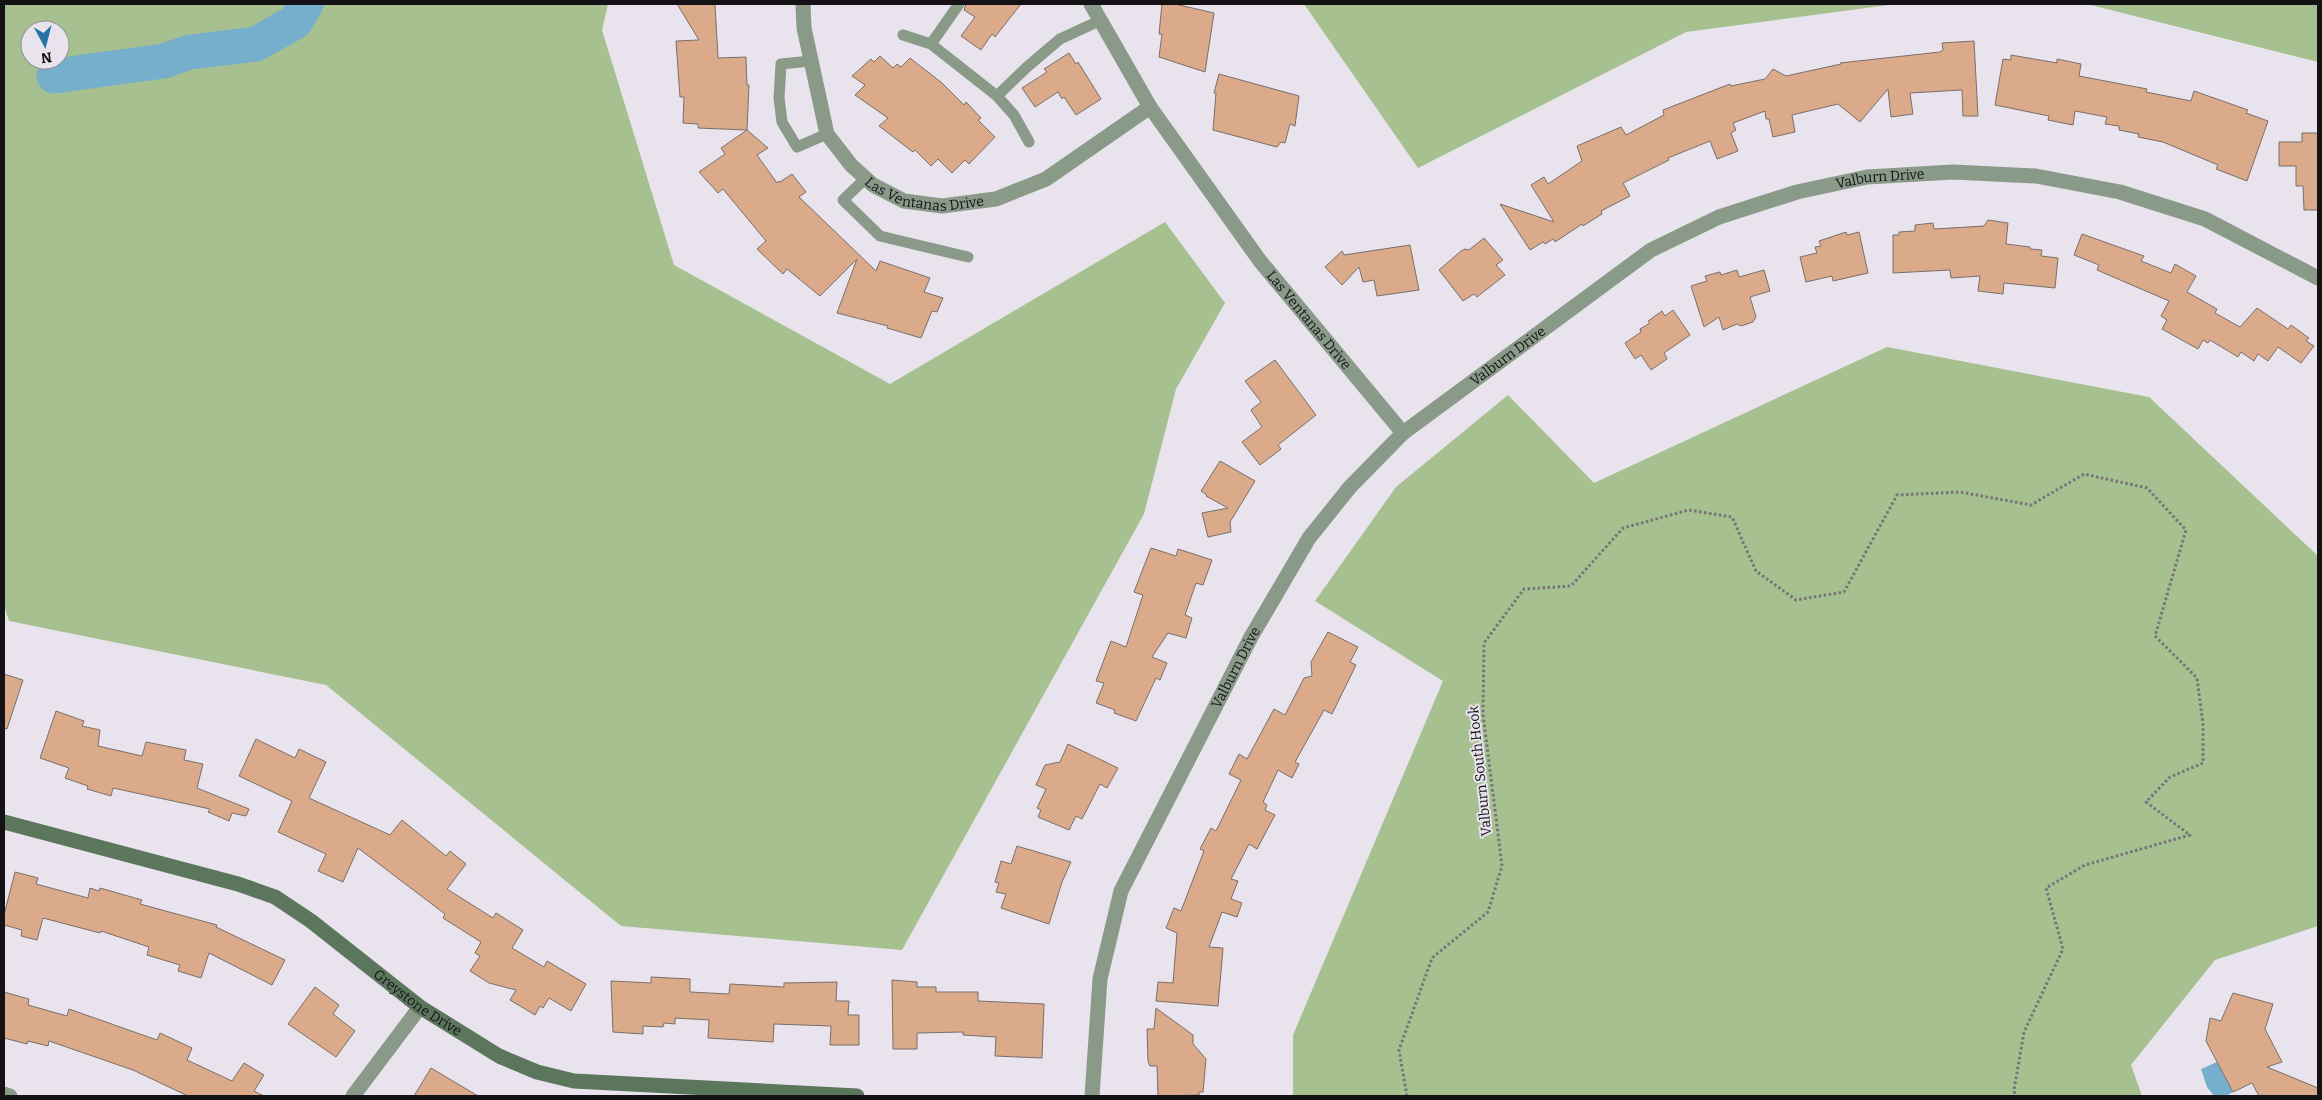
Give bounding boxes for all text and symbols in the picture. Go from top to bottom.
north arrow [20,20,70,70]
text: N [40,48,53,67]
street label: Valburn Drive [1834,165,1925,192]
street label: Las Ventanas Drive [861,173,985,215]
street label: Las Ventanas Drive [1263,267,1355,373]
street label: Valburn Drive [1467,322,1549,389]
street label: Valburn Drive [1208,624,1264,711]
street label: Valburn South Hook [1465,705,1495,837]
street label: Greystone Drive [370,965,465,1039]

